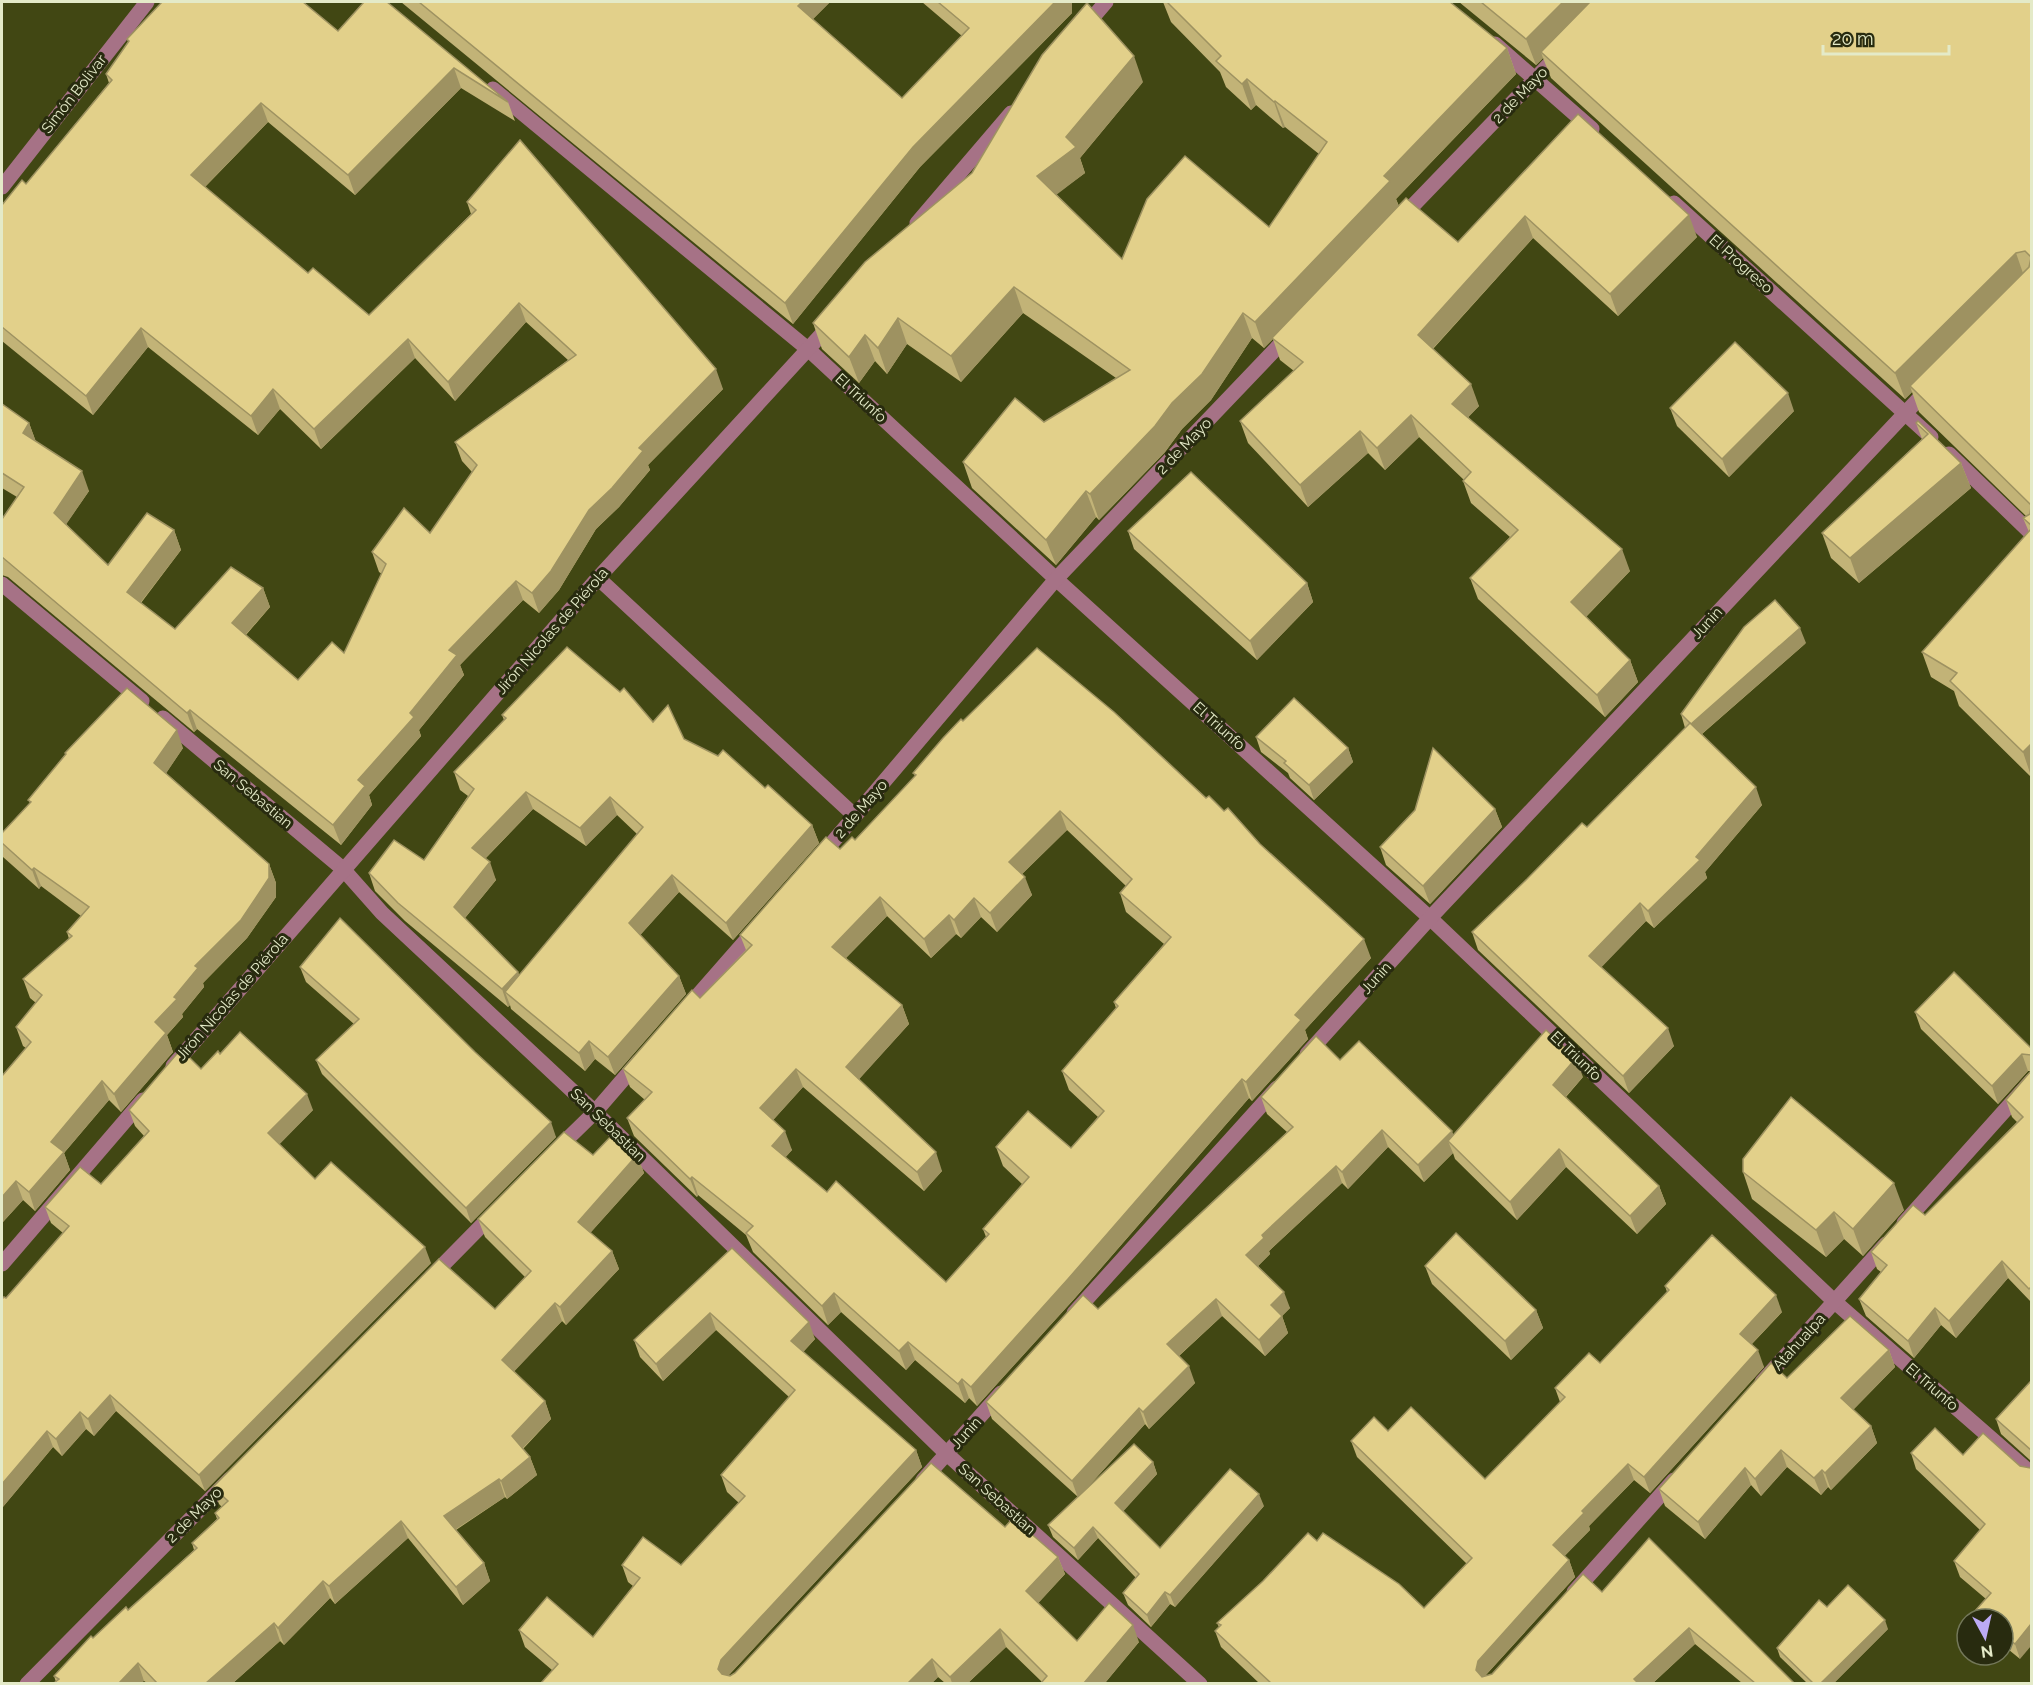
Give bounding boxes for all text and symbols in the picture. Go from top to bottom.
scale bar [1823,18,1949,56]
text: 20 m [1832,28,1874,49]
street label: Simón Bolivar [38,50,111,137]
street label: 2 de Mayo [1489,63,1551,127]
street label: El Progreso [1706,231,1776,297]
street label: El Triunfo [832,370,890,426]
street label: 2 de Mayo [1153,414,1215,478]
street label: Jirón Nicolas de Piérola [492,564,612,698]
street label: Junin [1688,603,1726,643]
street label: El Triunfo [1189,698,1249,754]
street label: San Sebastian [210,756,296,832]
street label: 2 de Mayo [831,776,891,842]
street label: Jirón Nicolas de Piérola [172,930,292,1064]
street label: Junin [1357,958,1395,998]
street label: El Triunfo [1547,1027,1605,1085]
street label: San Sebastian [567,1085,649,1165]
street label: Atahualpa [1769,1310,1829,1374]
street label: El Triunfo [1902,1359,1962,1415]
street label: Junin [947,1413,985,1453]
street label: San Sebastian [955,1460,1039,1538]
street label: 2 de Mayo [162,1483,226,1547]
north arrow [1955,1607,2015,1667]
text: N [1980,1641,1994,1662]

